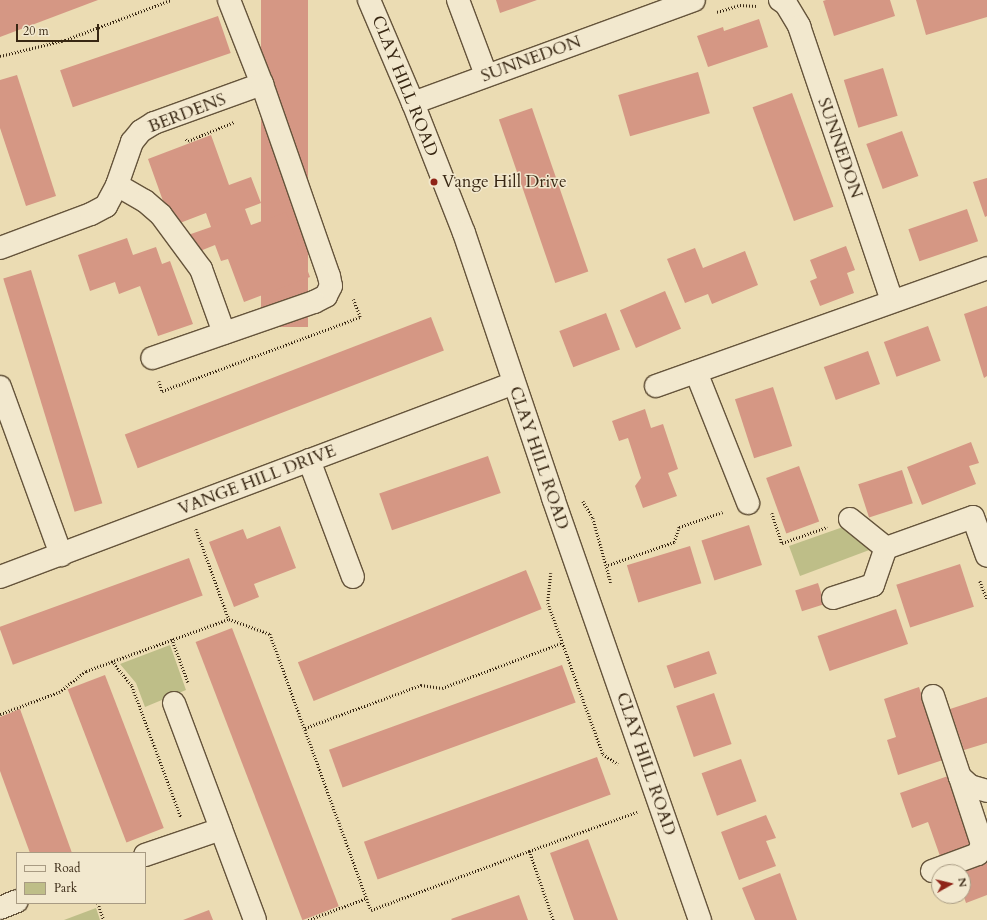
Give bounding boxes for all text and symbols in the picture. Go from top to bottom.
street label: CLAY HILL ROAD [367,13,443,159]
scale bar [18,16,101,42]
text: 20 m [23,23,49,39]
street label: SUNNEDON [478,31,584,87]
street label: BERDENS [145,89,229,137]
street label: SUNNEDON [813,95,867,201]
place label: Vange Hill Drive [442,172,567,192]
marker: Vange Hill Drive [429,177,439,187]
street label: CLAY HILL ROAD [505,384,573,532]
street label: VANGE HILL DRIVE [175,441,339,519]
street label: CLAY HILL ROAD [612,690,680,838]
legend [16,852,146,904]
text: Road [54,860,80,876]
north arrow [931,864,971,904]
text: N [954,877,970,888]
text: Park [54,880,77,896]

